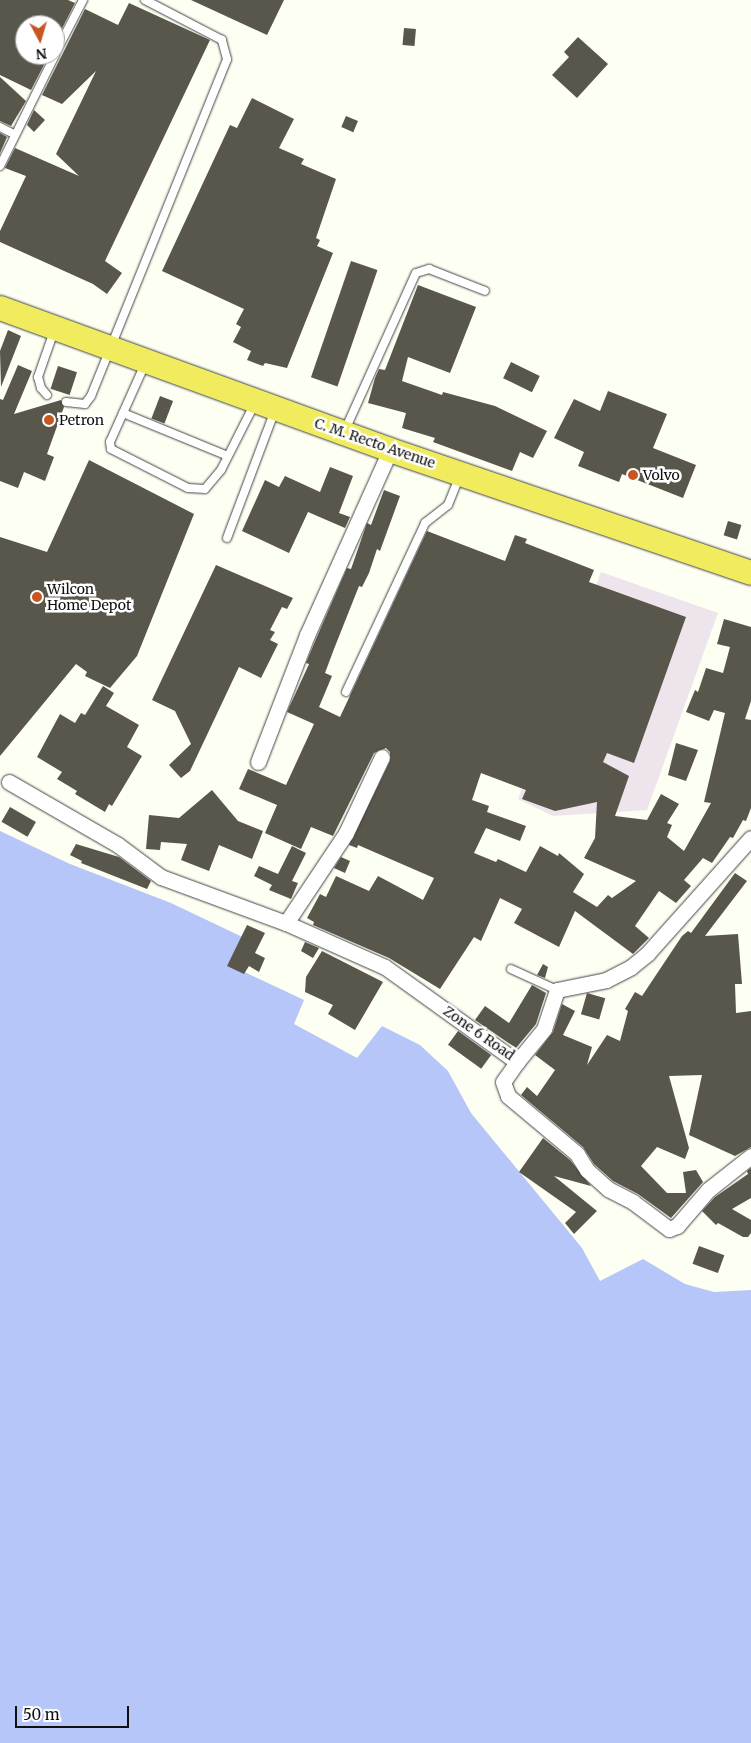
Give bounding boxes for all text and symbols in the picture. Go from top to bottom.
north arrow [15,15,65,65]
text: N [35,44,48,63]
place label: Petron [59,412,104,428]
marker: Petron [43,414,55,426]
street label: C. M. Recto Avenue [312,414,438,472]
place label: Volvo [643,467,680,483]
marker: Volvo [627,469,639,481]
place label: Wilcon Home Depot [47,581,131,614]
marker: Wilcon Home Depot [31,591,43,603]
street label: Zone 6 Road [440,1002,518,1064]
scale bar [18,1696,131,1728]
text: 50 m [23,1705,60,1724]

